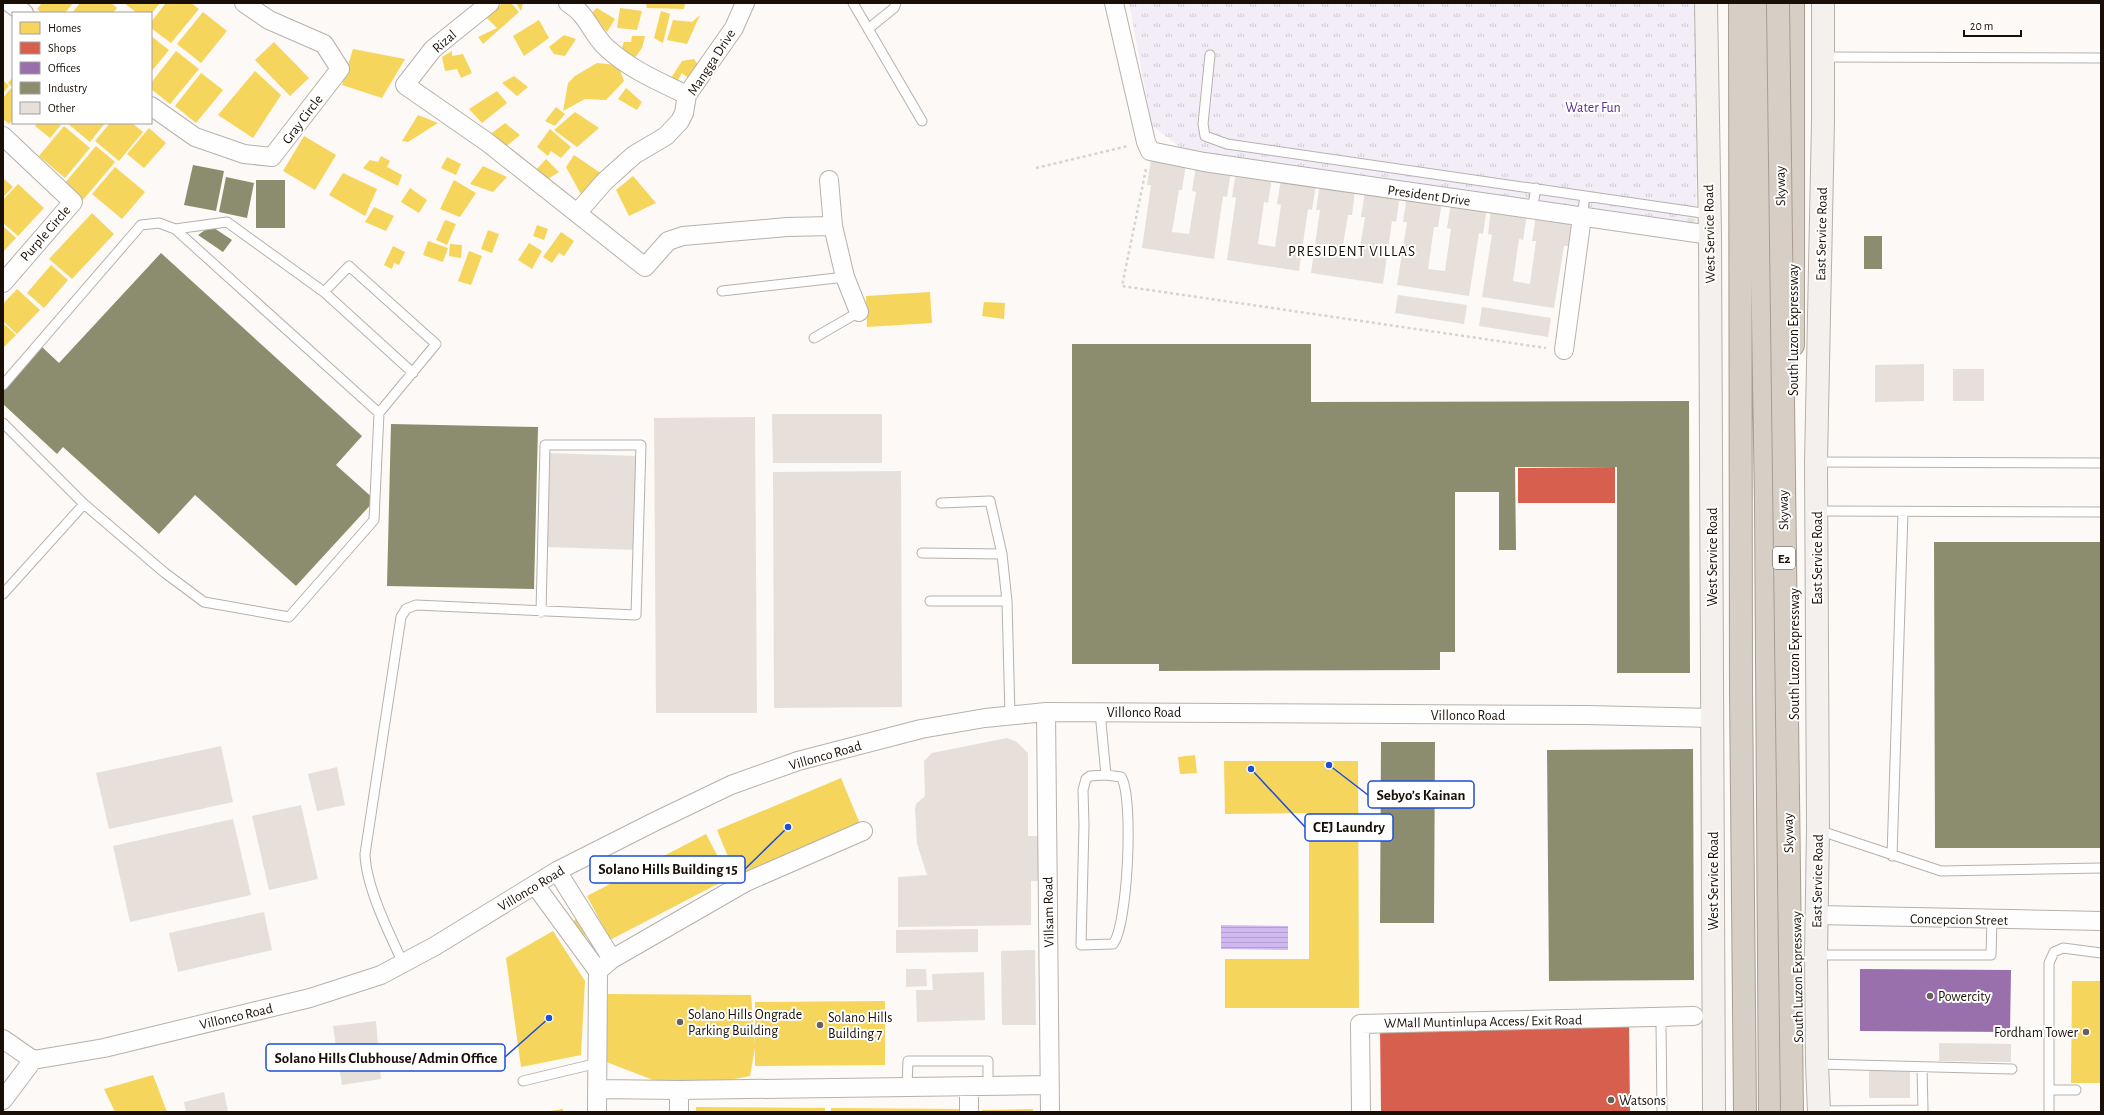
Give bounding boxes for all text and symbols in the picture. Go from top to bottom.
legend [12,12,152,124]
scale bar [1964,12,2021,38]
text: 20 m [1970,20,1993,32]
text: Homes [48,22,81,34]
street label: Mangga Drive [685,27,738,98]
street label: Rizal [430,28,459,56]
text: Shops [48,42,76,54]
text: Offices [48,62,81,74]
text: Industry [48,82,87,95]
street label: Gray Circle [280,92,326,147]
park label: Water Fun [1565,101,1621,115]
text: Other [48,102,75,114]
street label: Skyway [1774,166,1788,206]
street label: President Drive [1387,183,1471,209]
street label: West Service Road [1702,184,1718,284]
street label: East Service Road [1814,187,1830,281]
street label: Purple Circle [18,203,73,264]
district label: PRESIDENT VILLAS [1288,244,1416,259]
street label: South Luzon Expressway [1787,264,1801,396]
street label: Skyway [1777,490,1791,530]
street label: West Service Road [1706,507,1720,607]
street label: East Service Road [1811,511,1825,605]
road number: E2 [1773,547,1795,569]
street label: South Luzon Expressway [1788,588,1802,720]
street label: Villonco Road [1107,706,1181,720]
street label: Villonco Road [1431,709,1505,723]
street label: Villonco Road [788,739,863,773]
callout: Sebyo’s Kainan [1368,781,1474,808]
text: Sebyo’s Kainan [1376,788,1466,803]
street label: Skyway [1782,813,1796,853]
callout: CEJ Laundry [1305,814,1393,841]
text: CEJ Laundry [1313,820,1385,835]
street label: West Service Road [1707,831,1721,931]
street label: East Service Road [1810,834,1826,928]
callout: Solano Hills Building 15 [590,856,745,883]
text: Solano Hills Building 15 [598,862,738,877]
street label: Villonco Road [496,864,567,914]
street label: Villsam Road [1041,876,1057,948]
street label: South Luzon Expressway [1790,911,1806,1043]
street label: Concepcion Street [1910,912,2009,928]
place label: Powercity [1938,990,1991,1004]
marker: Powercity [1925,991,1935,1001]
street label: Villonco Road [198,1002,274,1032]
place label: Solano Hills Ongrade Parking Building [688,1008,802,1038]
place label: Solano Hills Building 7 [828,1011,892,1041]
street label: WMall Muntinlupa Access/ Exit Road [1384,1013,1582,1031]
marker: Solano Hills Ongrade Parking Building [675,1017,685,1027]
marker: Solano Hills Building 7 [815,1020,825,1030]
place label: Fordham Tower [1994,1026,2078,1040]
marker: Fordham Tower [2081,1027,2091,1037]
callout: Solano Hills Clubhouse/ Admin Office [266,1044,505,1071]
text: Solano Hills Clubhouse/ Admin Office [275,1051,497,1066]
place label: Watsons [1619,1094,1666,1108]
marker: Watsons [1606,1095,1616,1105]

